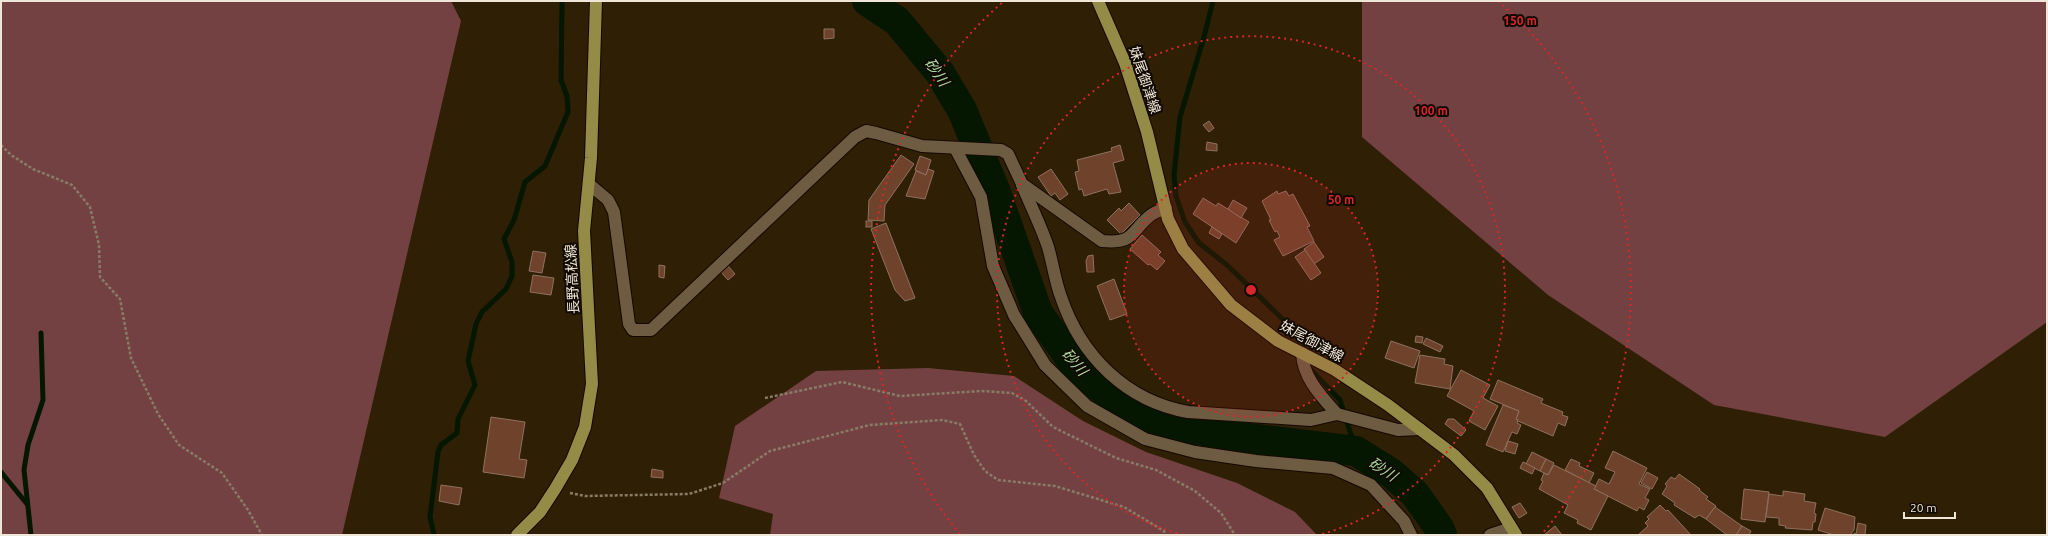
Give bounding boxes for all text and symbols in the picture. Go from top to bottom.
text: 150 m [1503,14,1537,27]
street label: 妹尾御津線 [1126,44,1164,116]
water label: 砂川 [921,55,954,91]
text: 100 m [1414,104,1448,117]
text: 50 m [1328,193,1354,206]
street label: 長野高松線 [562,244,582,314]
centre of rings [1244,283,1258,297]
street label: 妹尾御津線 [1278,317,1346,365]
water label: 砂川 [1059,345,1093,380]
water label: 砂川 [1366,454,1402,486]
scale bar [1904,494,1955,520]
text: 20 m [1910,501,1937,514]

